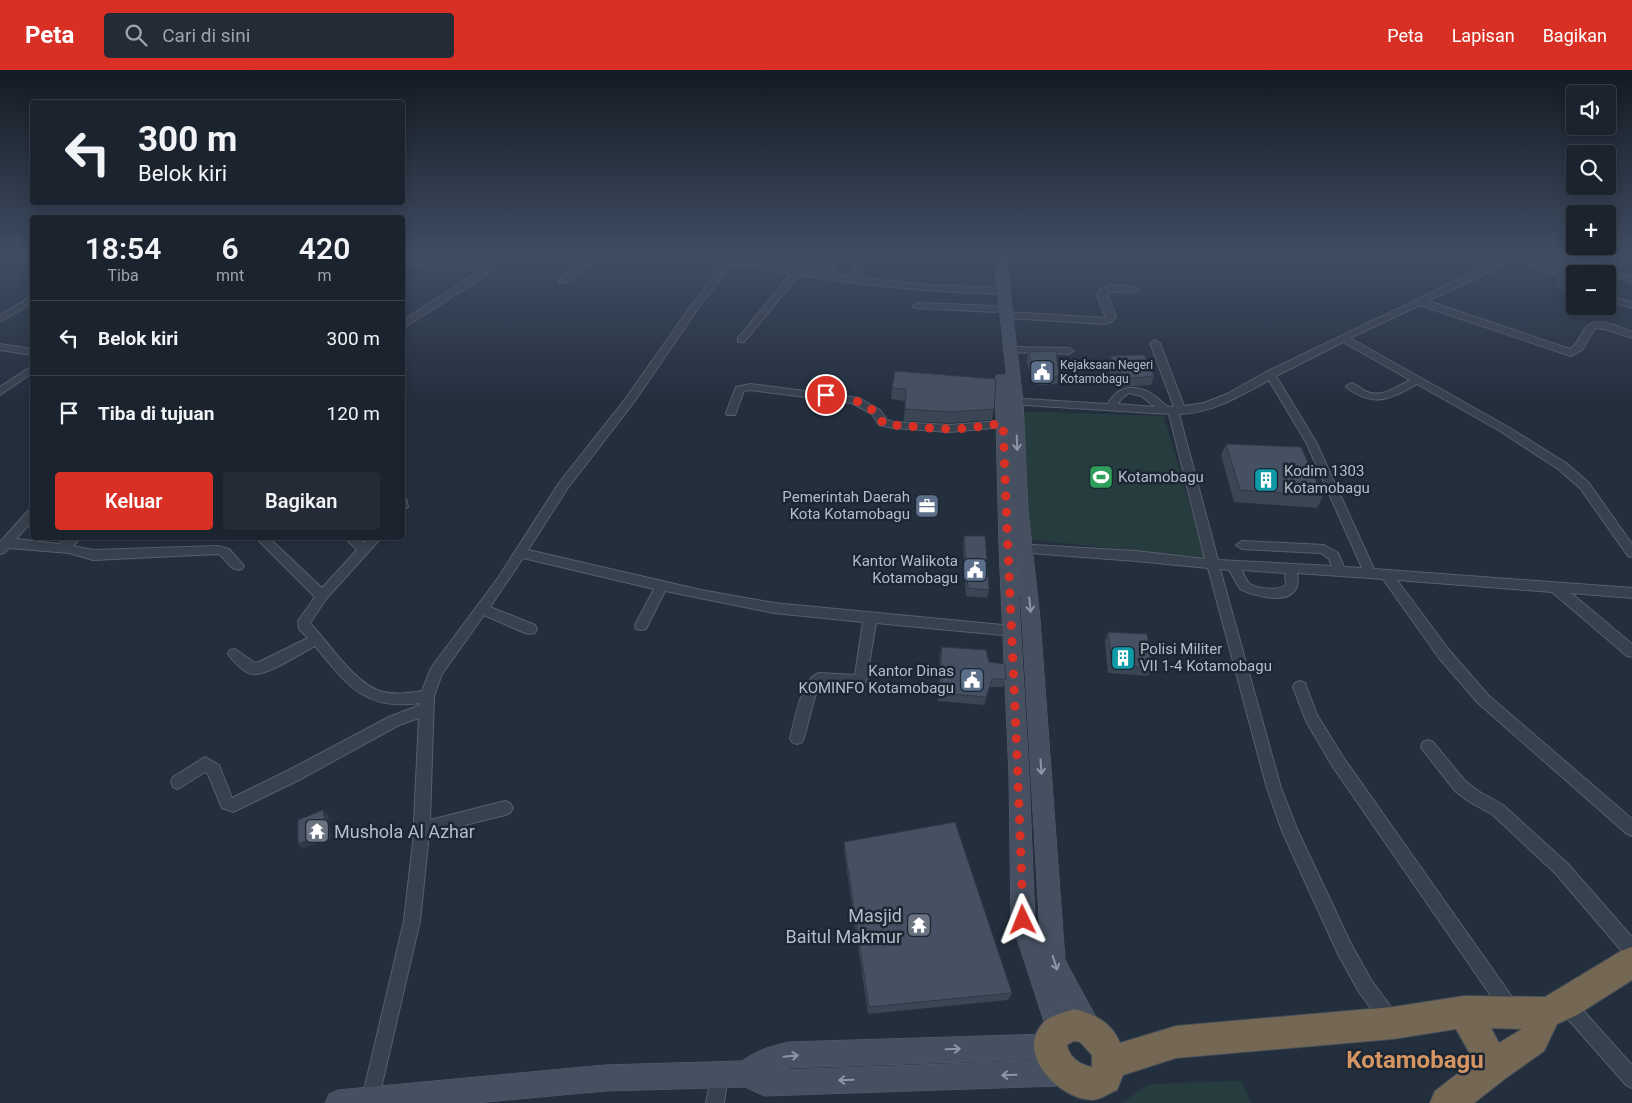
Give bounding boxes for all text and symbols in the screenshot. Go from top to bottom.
search box [104,13,454,58]
text: Peta [25,21,74,49]
icon: search [122,21,150,49]
text: Cari di sini [162,24,250,47]
text: Peta [1387,25,1424,46]
text: Lapisan [1452,25,1515,46]
text: Bagikan [1543,25,1607,46]
map controls [1566,85,1616,315]
button: sound [1566,85,1616,135]
text: 300 m [138,119,237,160]
icon: left [55,120,120,185]
button: search [1566,145,1616,195]
text: Belok kiri [138,161,227,186]
button: + [1566,205,1616,255]
text: 18:54 [85,231,161,266]
text: 6 [222,231,239,266]
text: 420 [299,231,350,266]
button: − [1566,265,1616,315]
text: Tiba [107,266,139,285]
text: mnt [216,266,244,285]
text: m [318,266,332,285]
icon: left [55,324,83,352]
text: Belok kiri [98,327,178,350]
text: 300 m [327,327,380,350]
place label: Kejaksaan Negeri Kotamobagu [1060,358,1153,386]
public building icon: Kejaksaan Negeri Kotamobagu [1029,359,1055,385]
pin [805,374,847,416]
icon: arrive [812,381,840,409]
icon: arrive [55,399,83,427]
text: Tiba di tujuan [98,402,214,425]
text: 120 m [327,402,380,425]
one-way arrow [1013,435,1022,451]
place label: Kodim 1303 Kotamobagu [1284,462,1370,497]
sports icon: Kotamobagu [1088,464,1114,490]
building icon: Kodim 1303 Kotamobagu [1253,467,1279,493]
place label: Kotamobagu [1118,468,1204,486]
button: Keluar [55,472,213,530]
button: Bagikan [223,472,380,530]
place label: Pemerintah Daerah Kota Kotamobagu [782,488,910,523]
office icon: Pemerintah Daerah Kota Kotamobagu [914,493,940,519]
place label: Kantor Walikota Kotamobagu [852,552,958,587]
public building icon: Kantor Walikota Kotamobagu [962,557,988,583]
one-way arrow [1025,596,1035,612]
place label: Polisi Militer VII 1-4 Kotamobagu [1140,640,1272,675]
building icon: Polisi Militer VII 1-4 Kotamobagu [1110,645,1136,671]
place label: Kantor Dinas KOMINFO Kotamobagu [798,662,954,697]
public building icon: Kantor Dinas KOMINFO Kotamobagu [959,667,985,693]
one-way arrow [1036,759,1045,775]
temple icon: Mushola Al Azhar [304,818,330,844]
place label: Mushola Al Azhar [334,821,475,842]
position arrow [996,893,1048,945]
place label: Masjid Baitul Makmur [786,905,902,947]
temple icon: Masjid Baitul Makmur [906,912,932,938]
one-way arrow [1051,955,1061,971]
one-way arrow [945,1045,961,1054]
district label: Kotamobagu [1346,1046,1484,1074]
one-way arrow [783,1051,799,1061]
one-way arrow [1001,1070,1017,1080]
one-way arrow [839,1075,855,1085]

